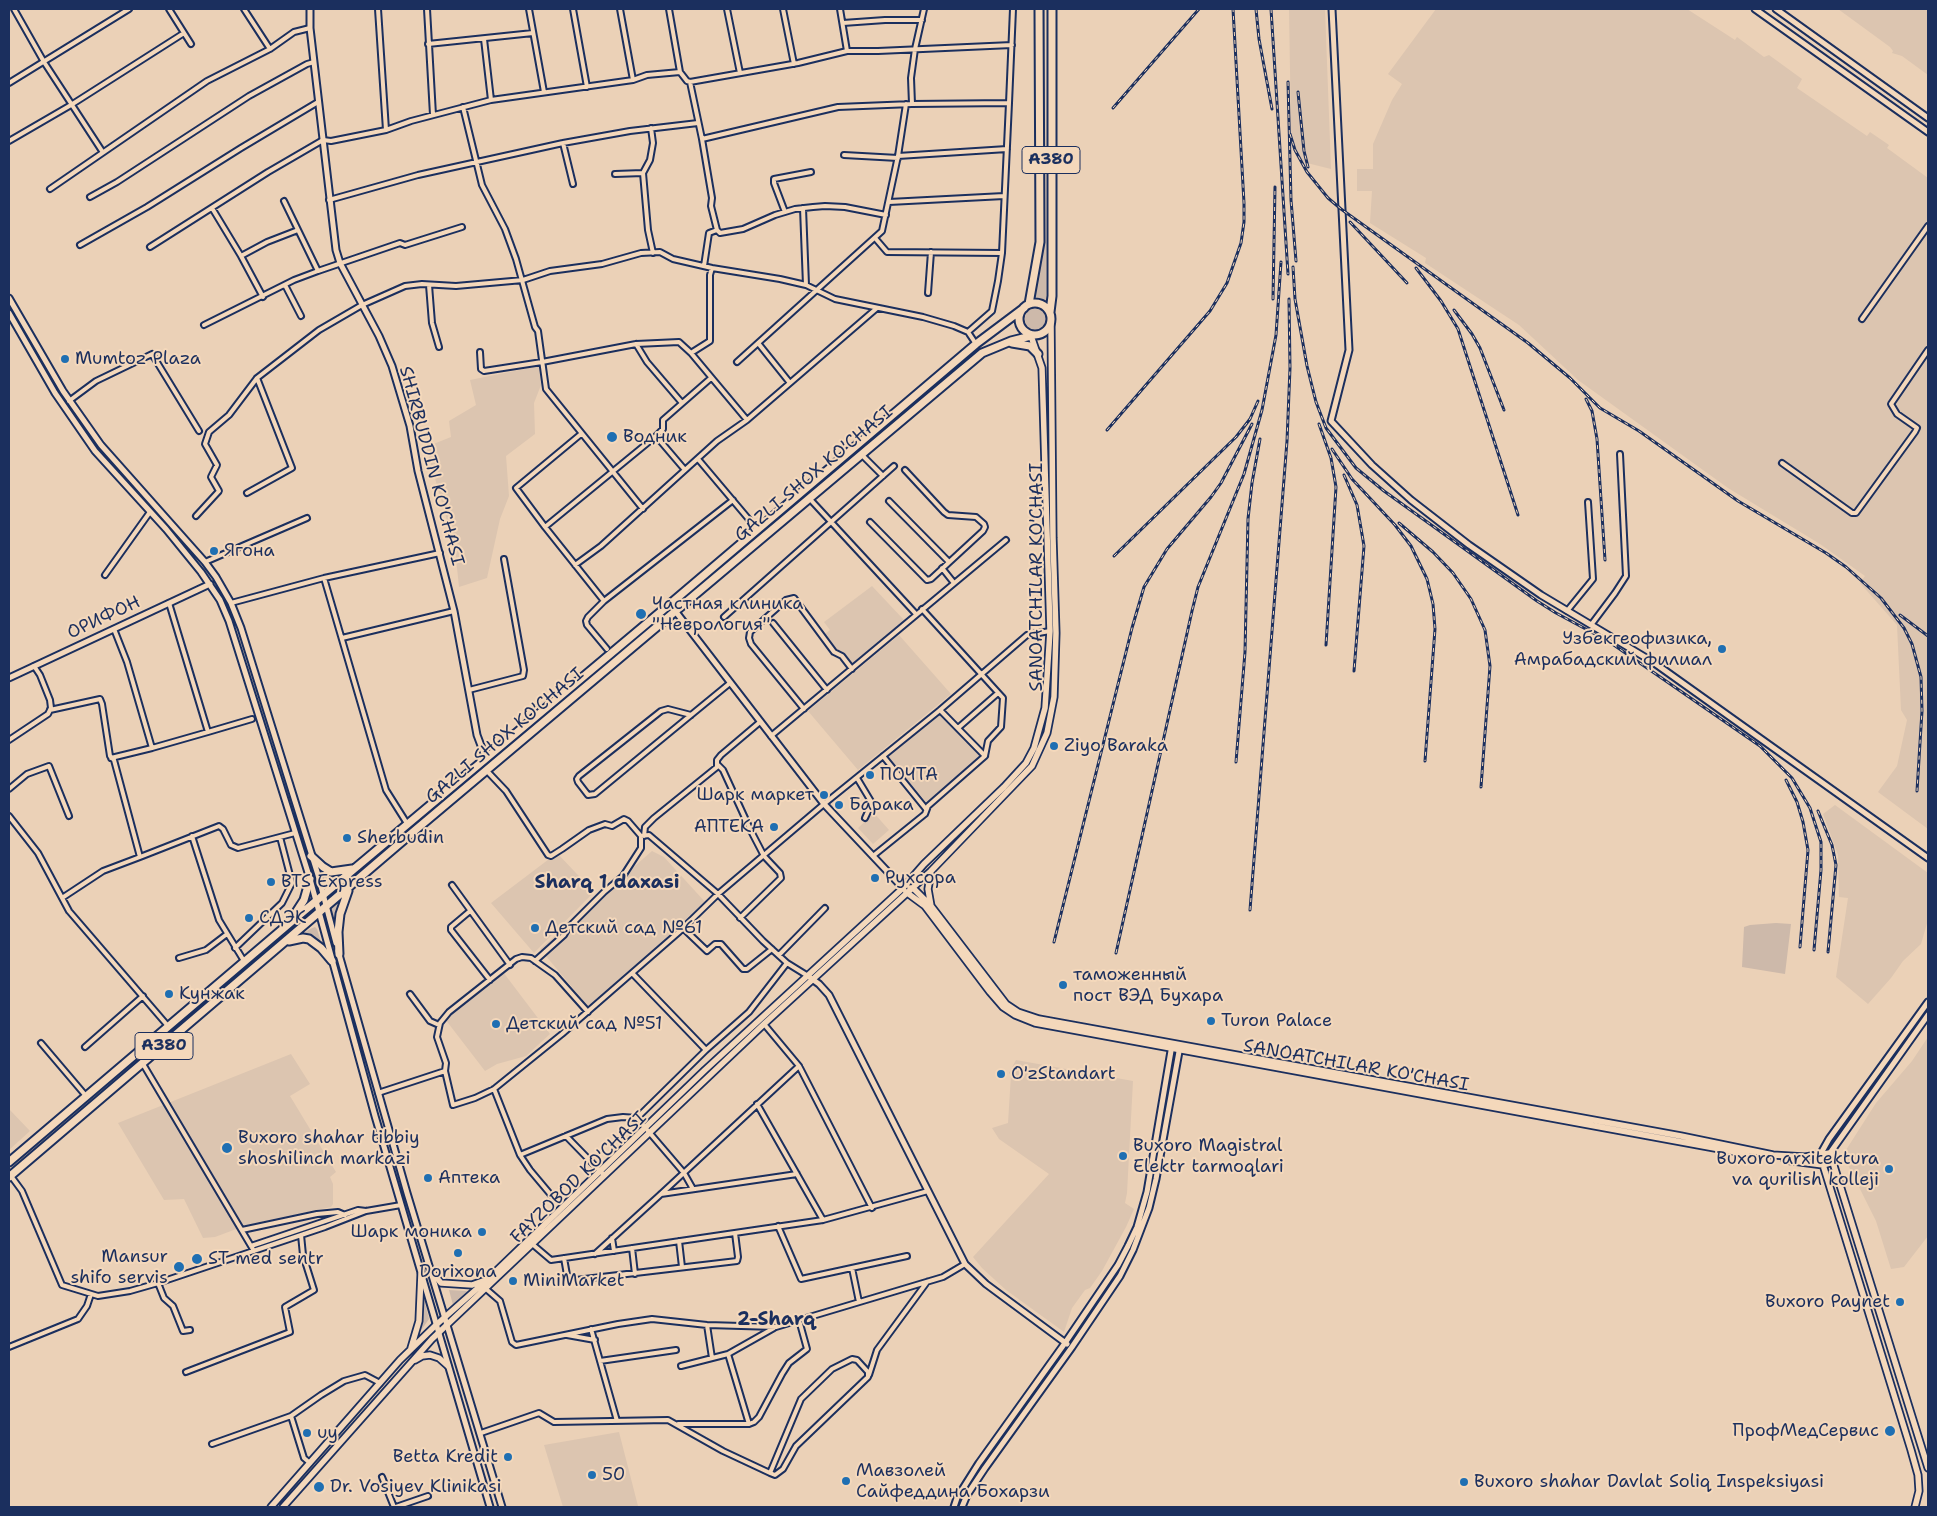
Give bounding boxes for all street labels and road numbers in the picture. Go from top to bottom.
road number: A380 [1022,146,1080,174]
street label: SHIRBUDDIN KO'CHASI [394,364,468,568]
street label: GAZLI SHOX KO'CHASI [730,401,898,547]
street label: SANOATCHILAR KO'CHASI [1026,463,1048,691]
street label: ОРИФОН [64,592,144,644]
street label: GAZLI SHOX KO'CHASI [421,663,589,809]
road number: A380 [135,1032,193,1060]
street label: SANOATCHILAR KO'CHASI [1241,1035,1471,1097]
street label: FAYZOBOD KO'CHASI [507,1108,651,1248]

